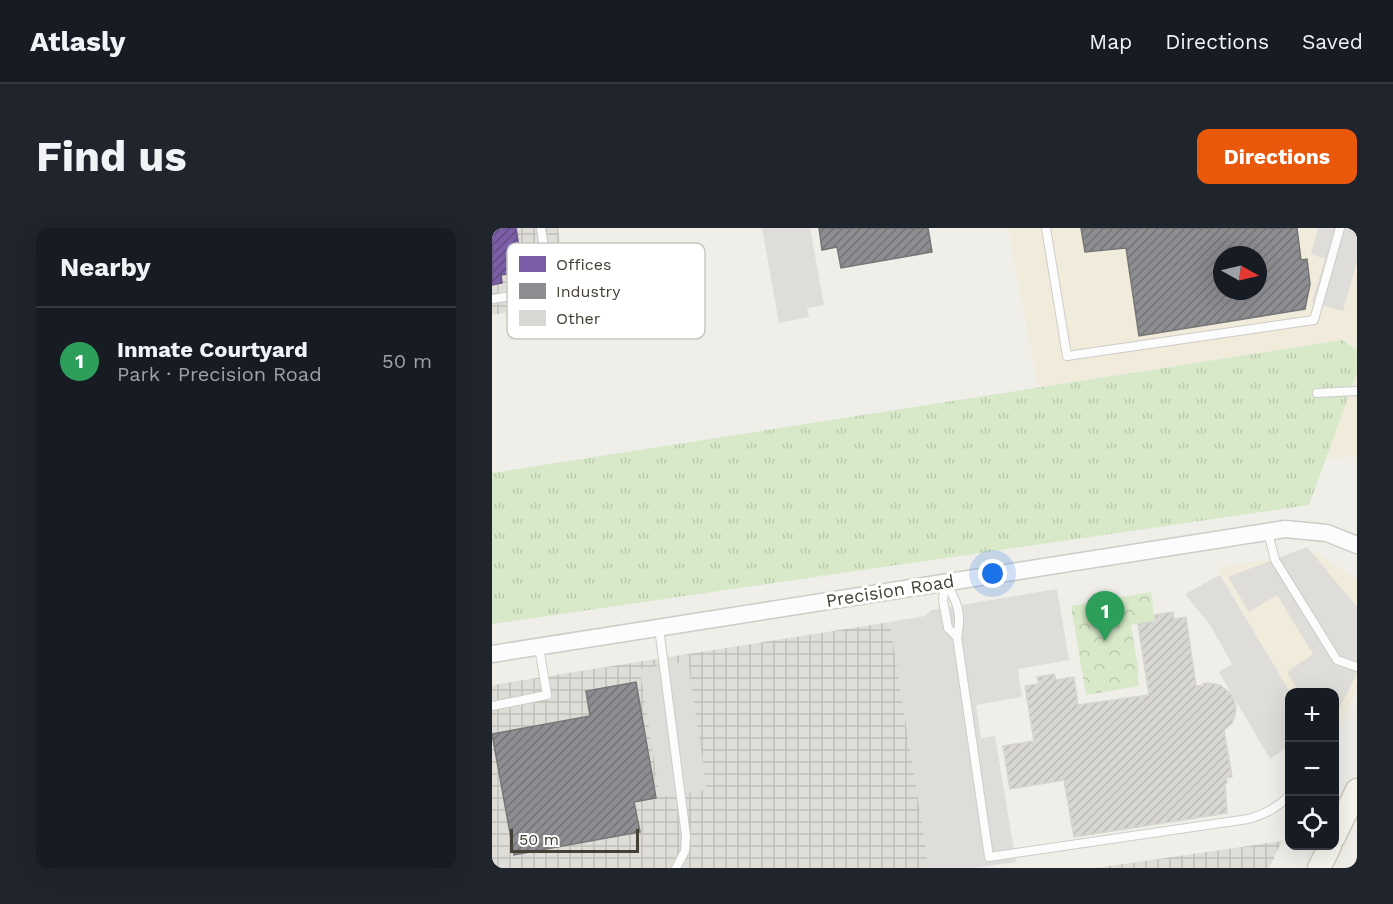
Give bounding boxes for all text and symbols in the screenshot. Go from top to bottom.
text: Atlasly [30,25,125,58]
text: Map [1089,29,1132,54]
text: Directions [1165,29,1269,54]
text: Saved [1302,29,1363,54]
button: Directions [1197,129,1357,184]
text: Find us [36,132,187,181]
legend [507,243,705,339]
north arrow [1213,246,1267,300]
text: Nearby [60,252,151,282]
text: Offices [556,255,611,274]
text: Industry [556,282,621,301]
text: Other [556,309,601,328]
text: Inmate Courtyard [117,337,308,362]
text: 1 [75,349,84,373]
text: 50 m [382,349,432,373]
text: Park · Precision Road [117,362,322,386]
your location [978,559,1007,588]
street label: Precision Road [824,570,956,611]
pin: 1 [1086,592,1124,641]
map controls [1285,688,1339,850]
button: + [1285,688,1339,742]
button: − [1285,742,1339,796]
button: locate [1285,796,1339,850]
scale bar [510,826,639,854]
text: 50 m [519,830,559,849]

